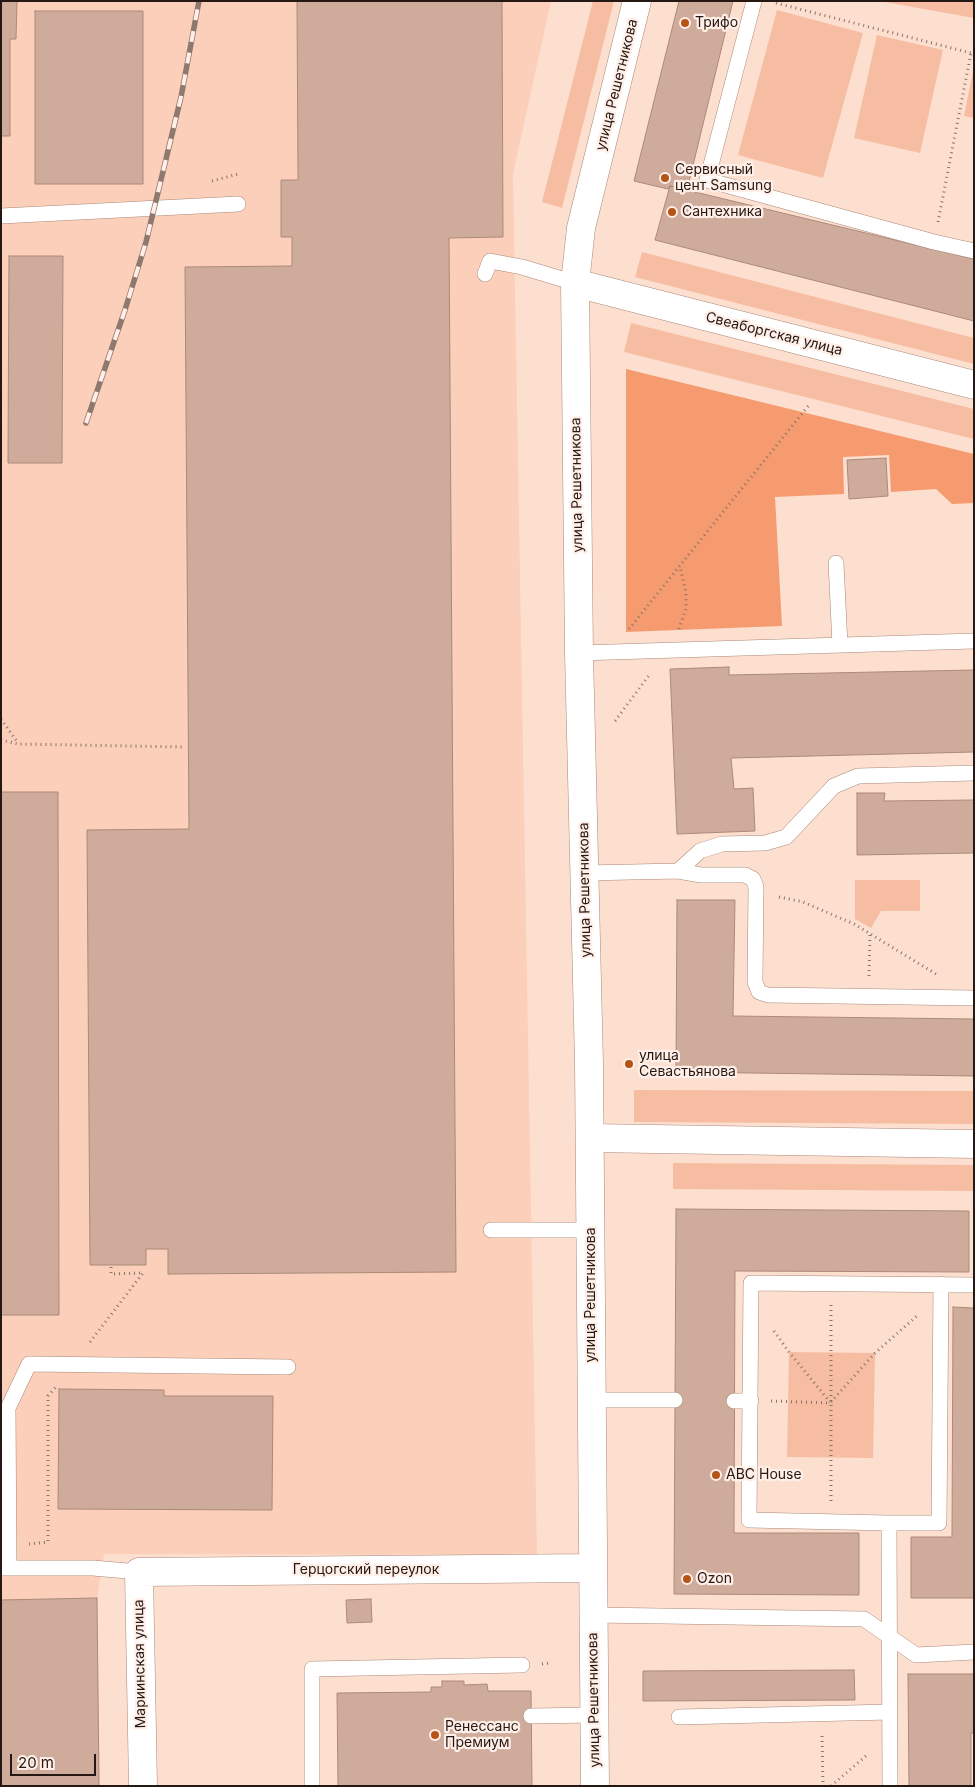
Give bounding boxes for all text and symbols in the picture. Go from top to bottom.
place label: Трифо [695,15,738,31]
street label: улица Решетникова [593,17,641,153]
marker: Трифо [679,17,691,29]
place label: Сервисный цент Samsung [675,162,772,194]
marker: Сервисный цент Samsung [659,172,671,184]
place label: Сантехника [682,204,762,220]
marker: Сантехника [666,206,678,218]
street label: Свеаборгская улица [704,309,844,359]
street label: улица Решетникова [567,417,587,553]
street label: улица Решетникова [575,822,595,958]
place label: улица Севастьянова [639,1048,736,1080]
marker: улица Севастьянова [623,1058,635,1070]
street label: улица Решетникова [583,1227,599,1363]
place label: ABC House [726,1467,802,1483]
marker: ABC House [710,1469,722,1481]
street label: Герцогский переулок [293,1562,439,1578]
place label: Ozon [697,1571,732,1587]
marker: Ozon [681,1573,693,1585]
street label: Мариинская улица [130,1599,150,1729]
street label: улица Решетникова [584,1632,604,1768]
place label: Ренессанс Премиум [445,1719,519,1751]
marker: Ренессанс Премиум [429,1729,441,1741]
scale bar [12,1744,99,1776]
text: 20 m [18,1753,54,1772]

